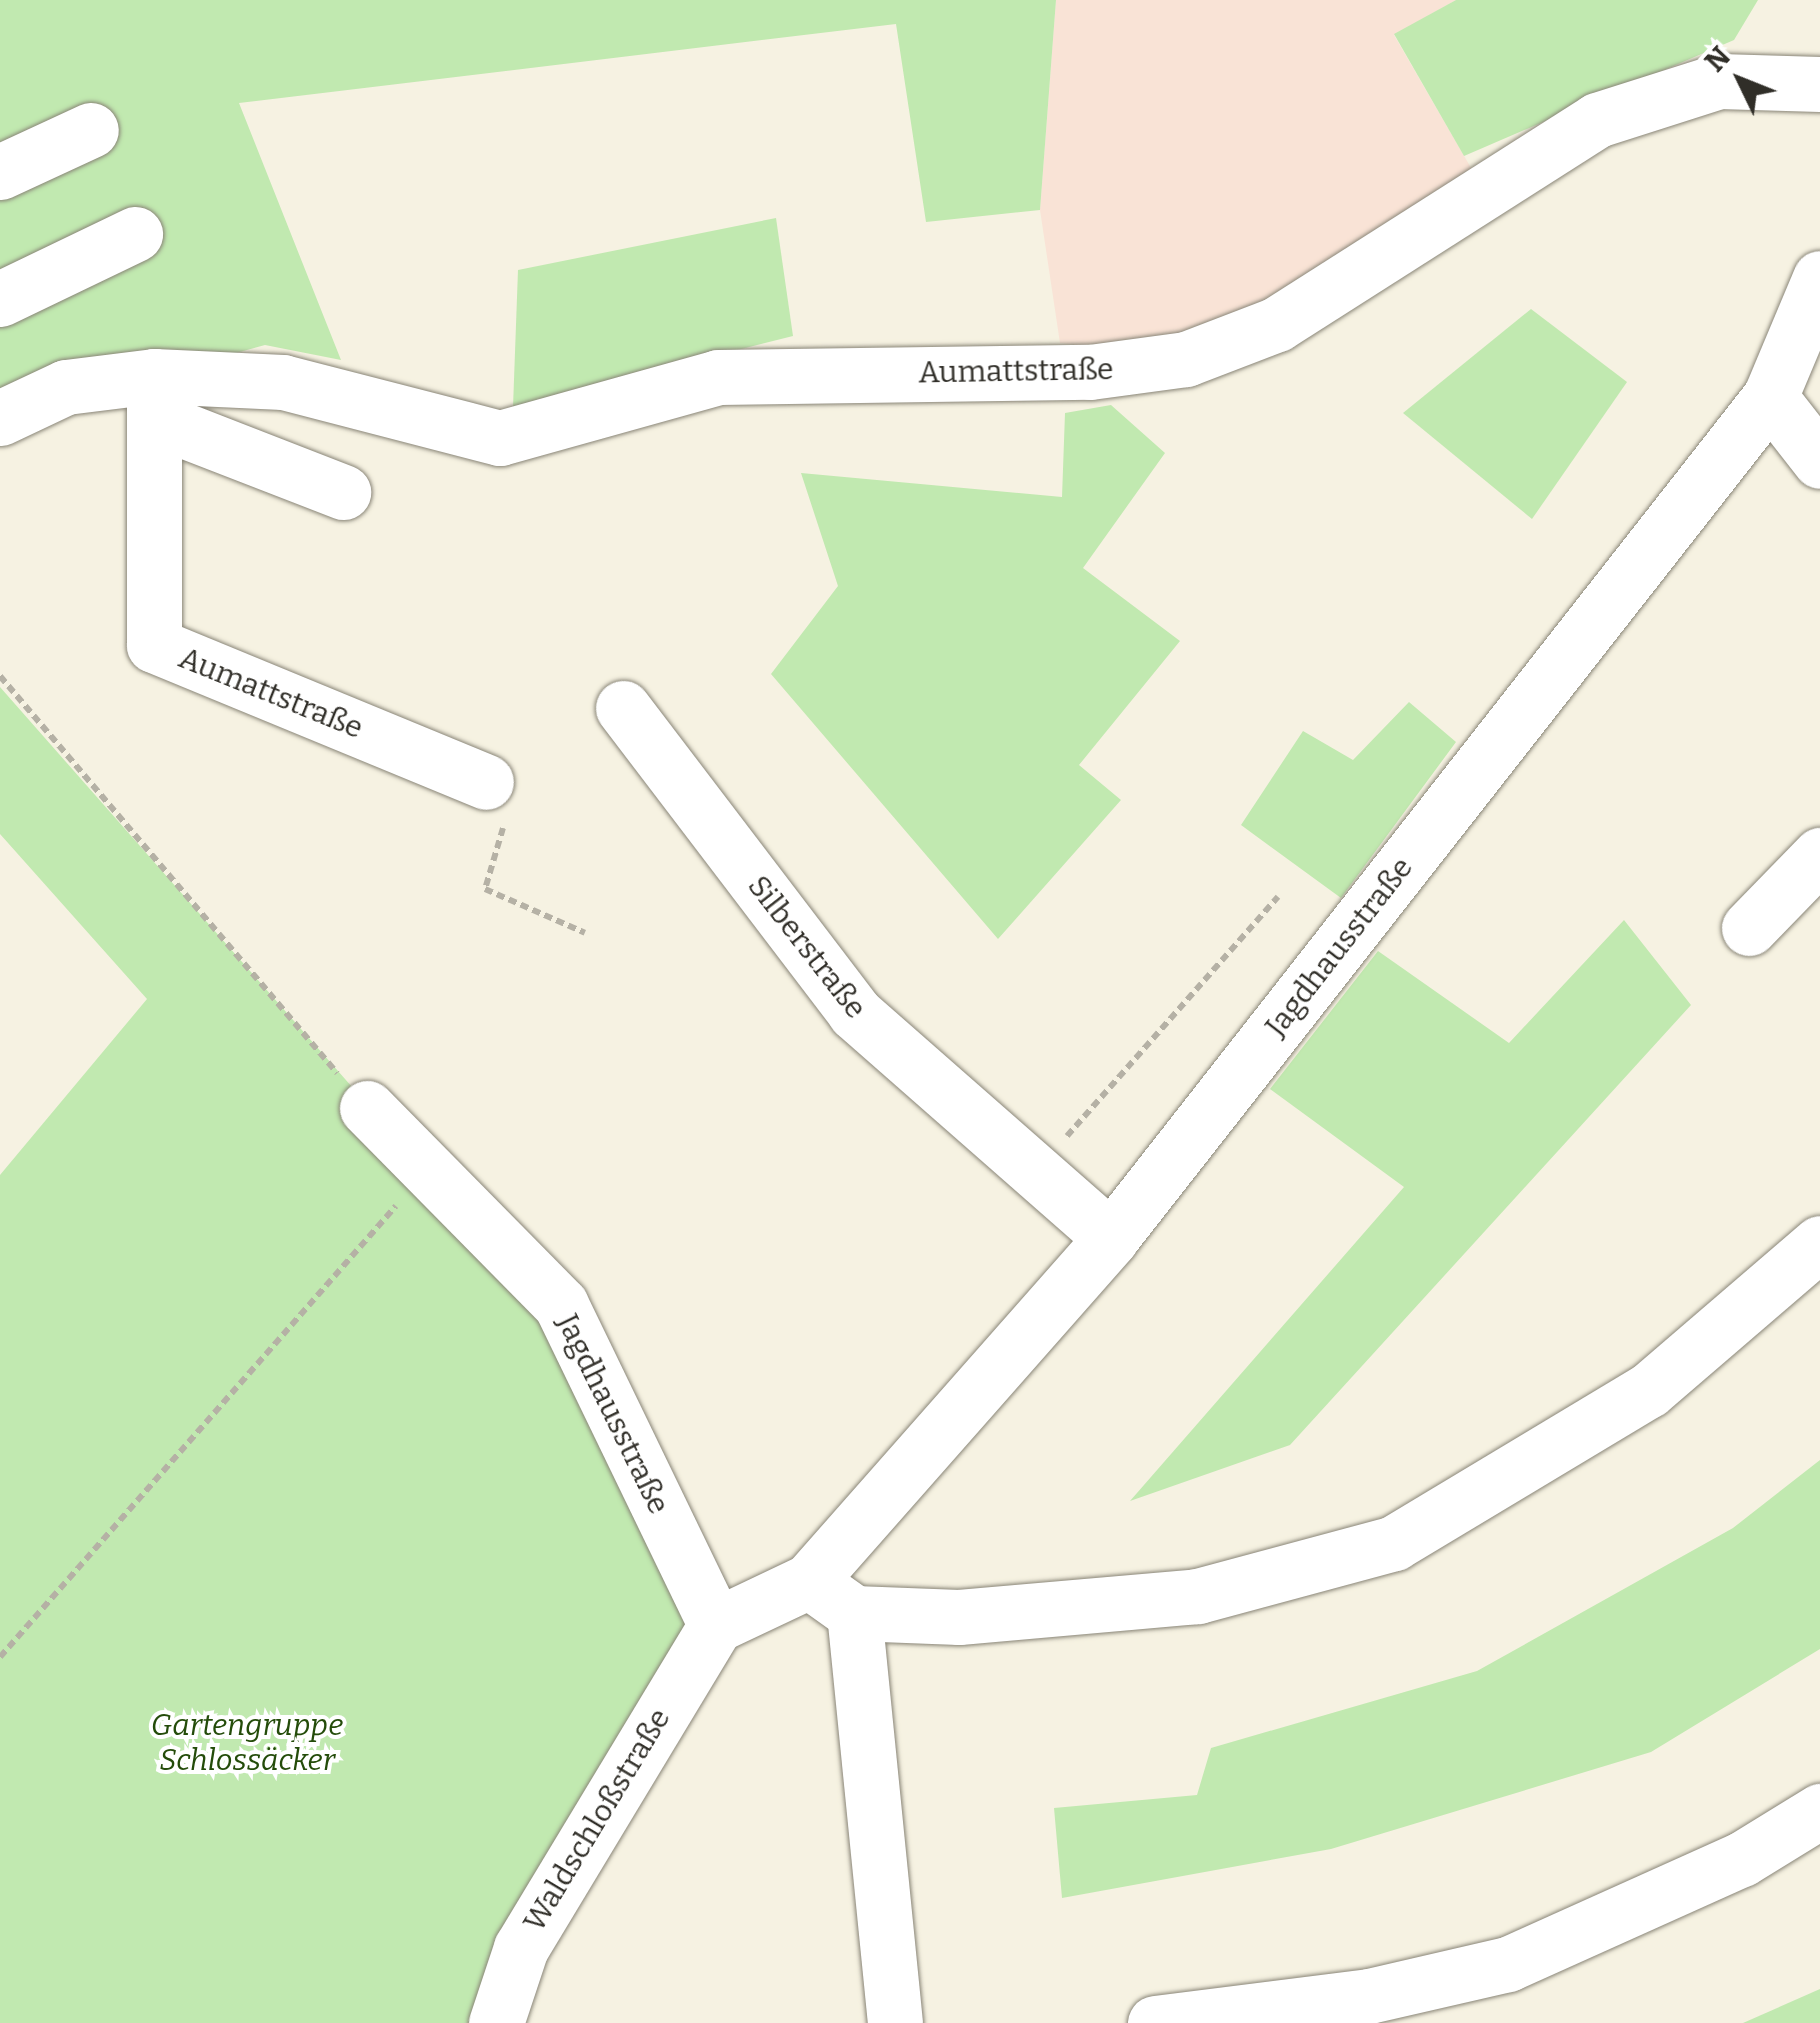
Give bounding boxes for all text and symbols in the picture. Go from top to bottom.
north arrow [1690,30,1790,130]
text: N [1698,40,1737,78]
street label: Aumattstraße [918,351,1114,391]
street label: Aumattstraße [174,640,368,746]
street label: Jagdhausstraße [1258,850,1420,1044]
street label: Silberstraße [740,869,874,1025]
street label: Jagdhausstraße [549,1308,677,1520]
street label: Waldschloßstraße [516,1702,678,1938]
park label: Gartengruppe Schlossäcker [151,1707,343,1778]

